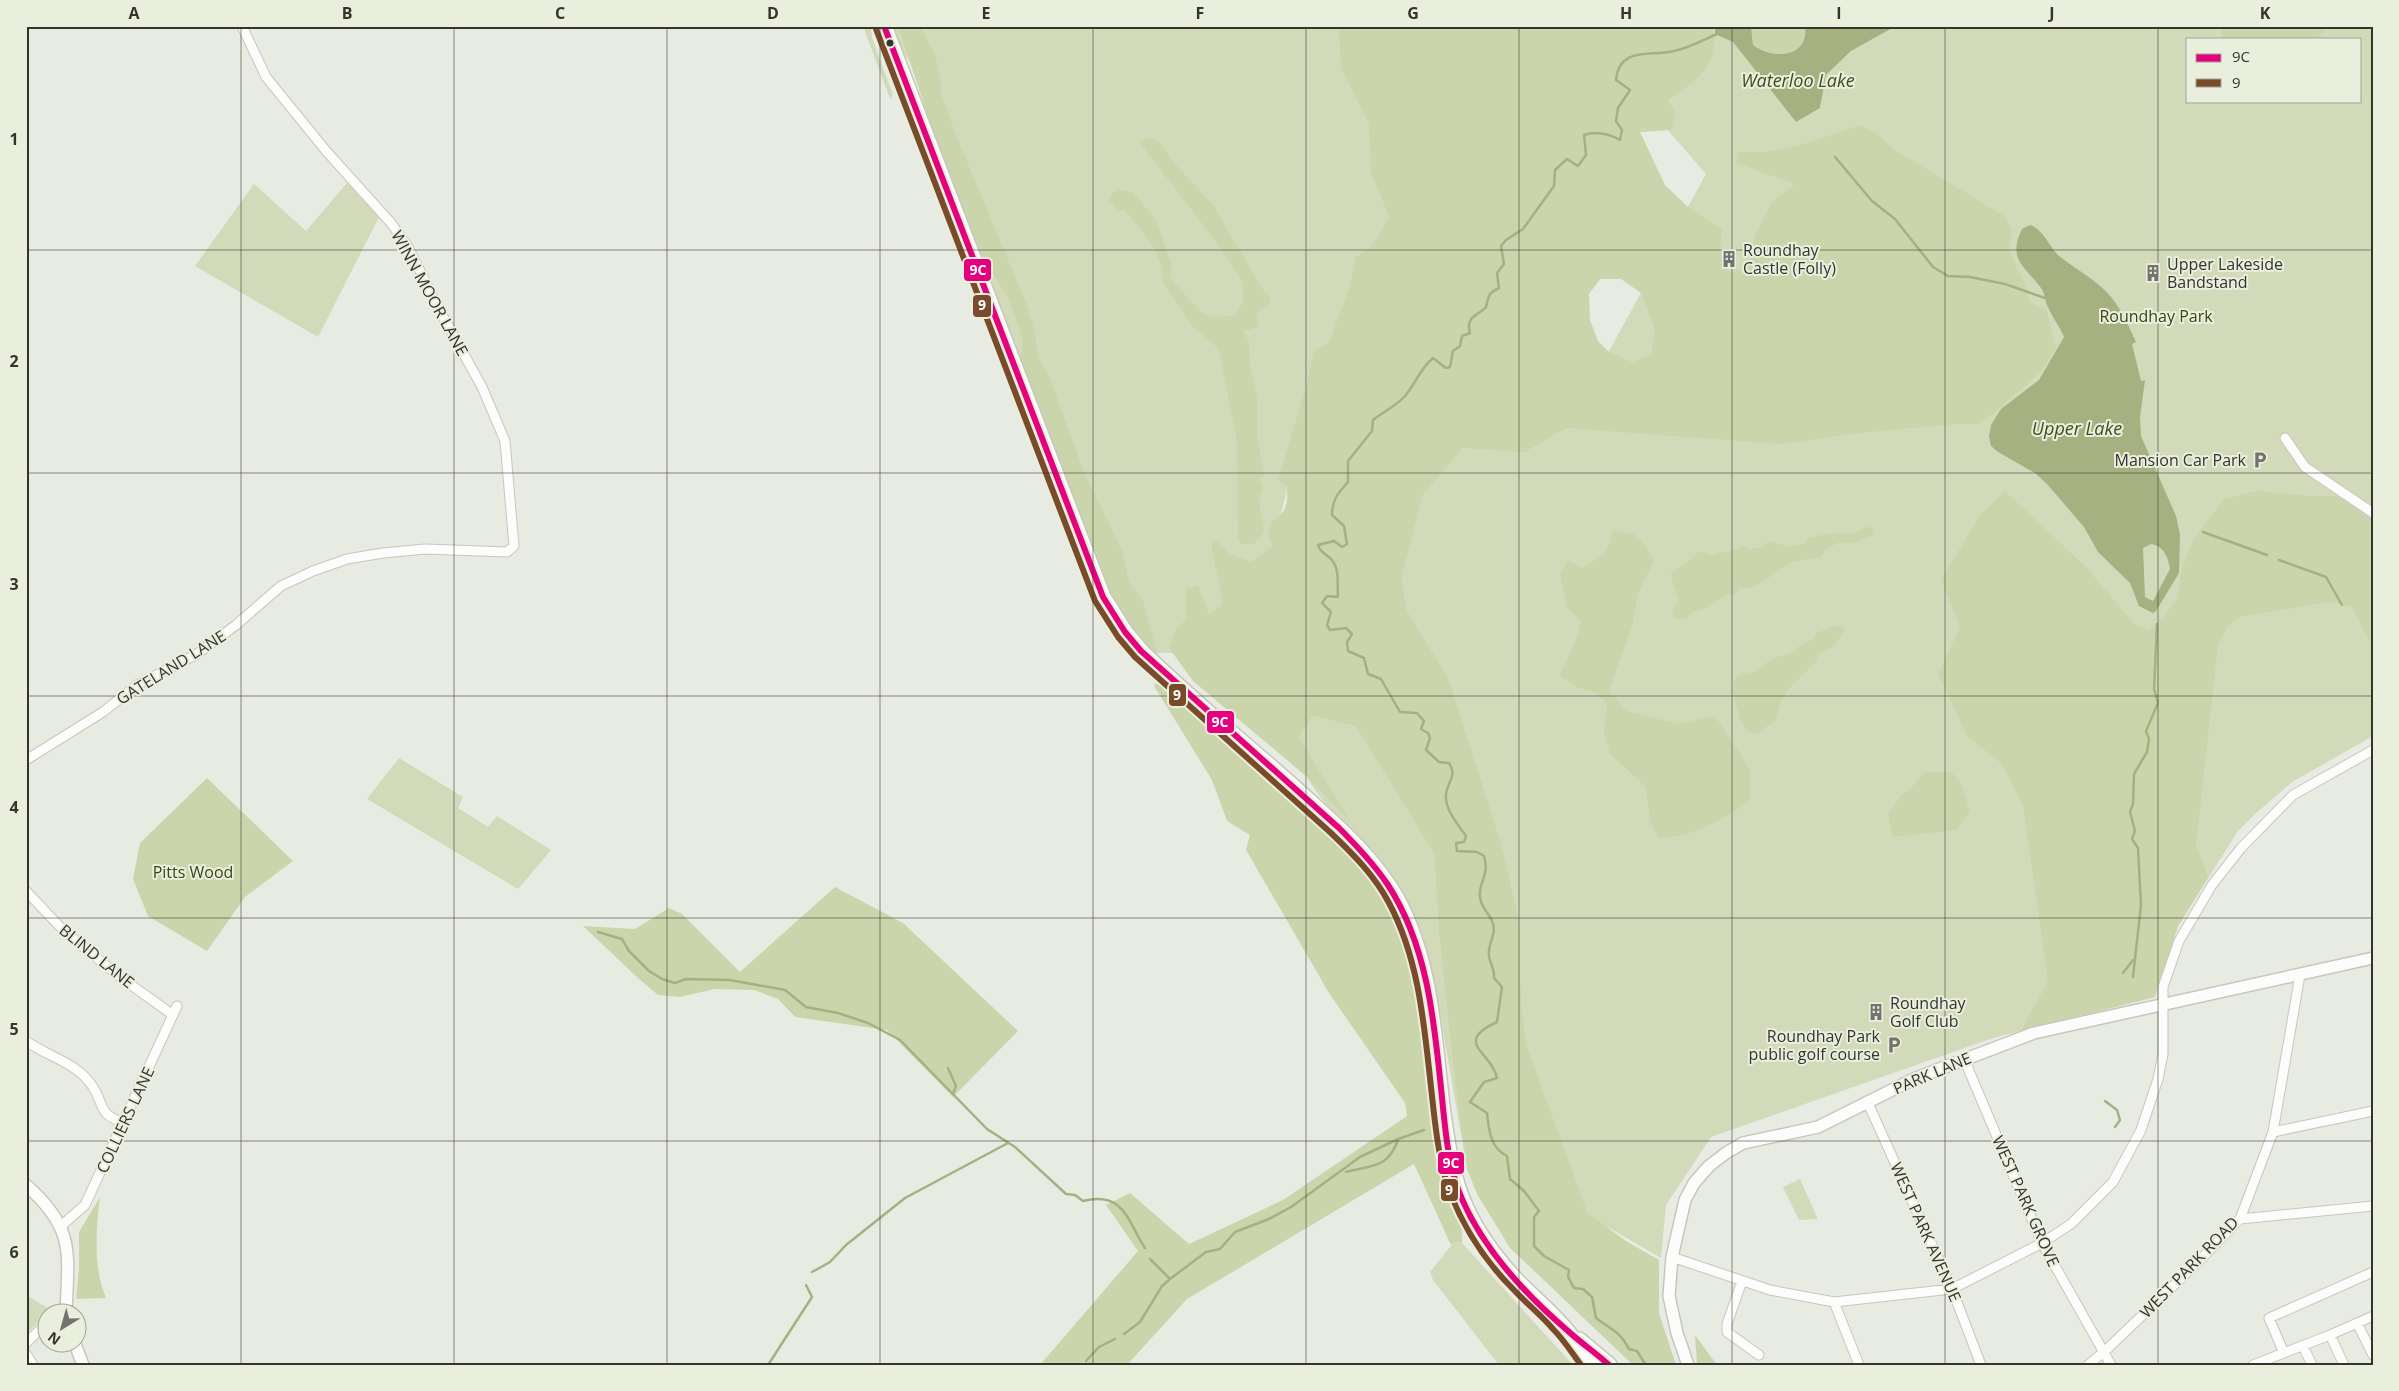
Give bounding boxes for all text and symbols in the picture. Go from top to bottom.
text: A [128,2,140,24]
text: B [342,2,352,24]
text: C [555,2,565,24]
text: D [767,2,779,24]
text: E [982,2,991,24]
text: F [1196,2,1204,24]
text: G [1407,2,1419,24]
text: H [1620,2,1632,24]
text: I [1836,2,1842,24]
text: J [2047,2,2055,24]
text: K [2260,2,2271,24]
unlabelled marker [885,38,895,48]
legend [2186,38,2362,102]
text: 9C [2232,46,2250,66]
water label: Waterloo Lake [1741,68,1855,92]
text: 9 [2232,72,2241,92]
text: 1 [9,128,19,150]
street label: WINN MOOR LANE [386,226,474,360]
place label: Roundhay Castle (Folly) [1743,239,1836,279]
building icon: Roundhay Castle (Folly) [1719,249,1739,269]
place label: Upper Lakeside Bandstand [2167,253,2283,293]
line badge: 9C [963,258,992,282]
text: 9C [970,260,987,279]
building icon: Upper Lakeside Bandstand [2143,263,2163,283]
line badge: 9 [972,294,992,318]
text: 9 [978,295,986,314]
park label: Roundhay Park [2099,305,2213,327]
text: 2 [9,350,19,372]
water label: Upper Lake [2032,416,2122,440]
place label: Mansion Car Park [2115,449,2247,471]
parking icon: Mansion Car Park [2250,450,2270,470]
text: 3 [9,573,19,595]
street label: GATELAND LANE [112,625,230,709]
line badge: 9 [1168,683,1187,707]
text: 9 [1173,685,1181,704]
line badge: 9C [1206,710,1235,734]
text: 9C [1212,712,1229,731]
text: 4 [9,796,19,818]
park label: Pitts Wood [153,861,233,883]
street label: BLIND LANE [55,919,139,993]
place label: Roundhay Golf Club [1890,992,1967,1032]
building icon: Roundhay Golf Club [1866,1002,1886,1022]
text: 5 [9,1018,19,1040]
place label: Roundhay Park public golf course [1749,1025,1881,1065]
parking icon: Roundhay Park public golf course [1884,1035,1904,1055]
street label: PARK LANE [1890,1047,1974,1099]
street label: COLLIERS LANE [91,1063,159,1177]
street label: WEST PARK GROVE [1987,1132,2065,1270]
line badge: 9C [1437,1151,1465,1175]
text: 9C [1443,1153,1460,1172]
street label: WEST PARK AVENUE [1885,1159,1967,1305]
line badge: 9 [1440,1178,1459,1202]
text: 9 [1445,1180,1453,1199]
street label: WEST PARK ROAD [2135,1212,2243,1322]
text: 6 [9,1241,19,1263]
north arrow [38,1304,88,1354]
text: N [44,1328,64,1350]

